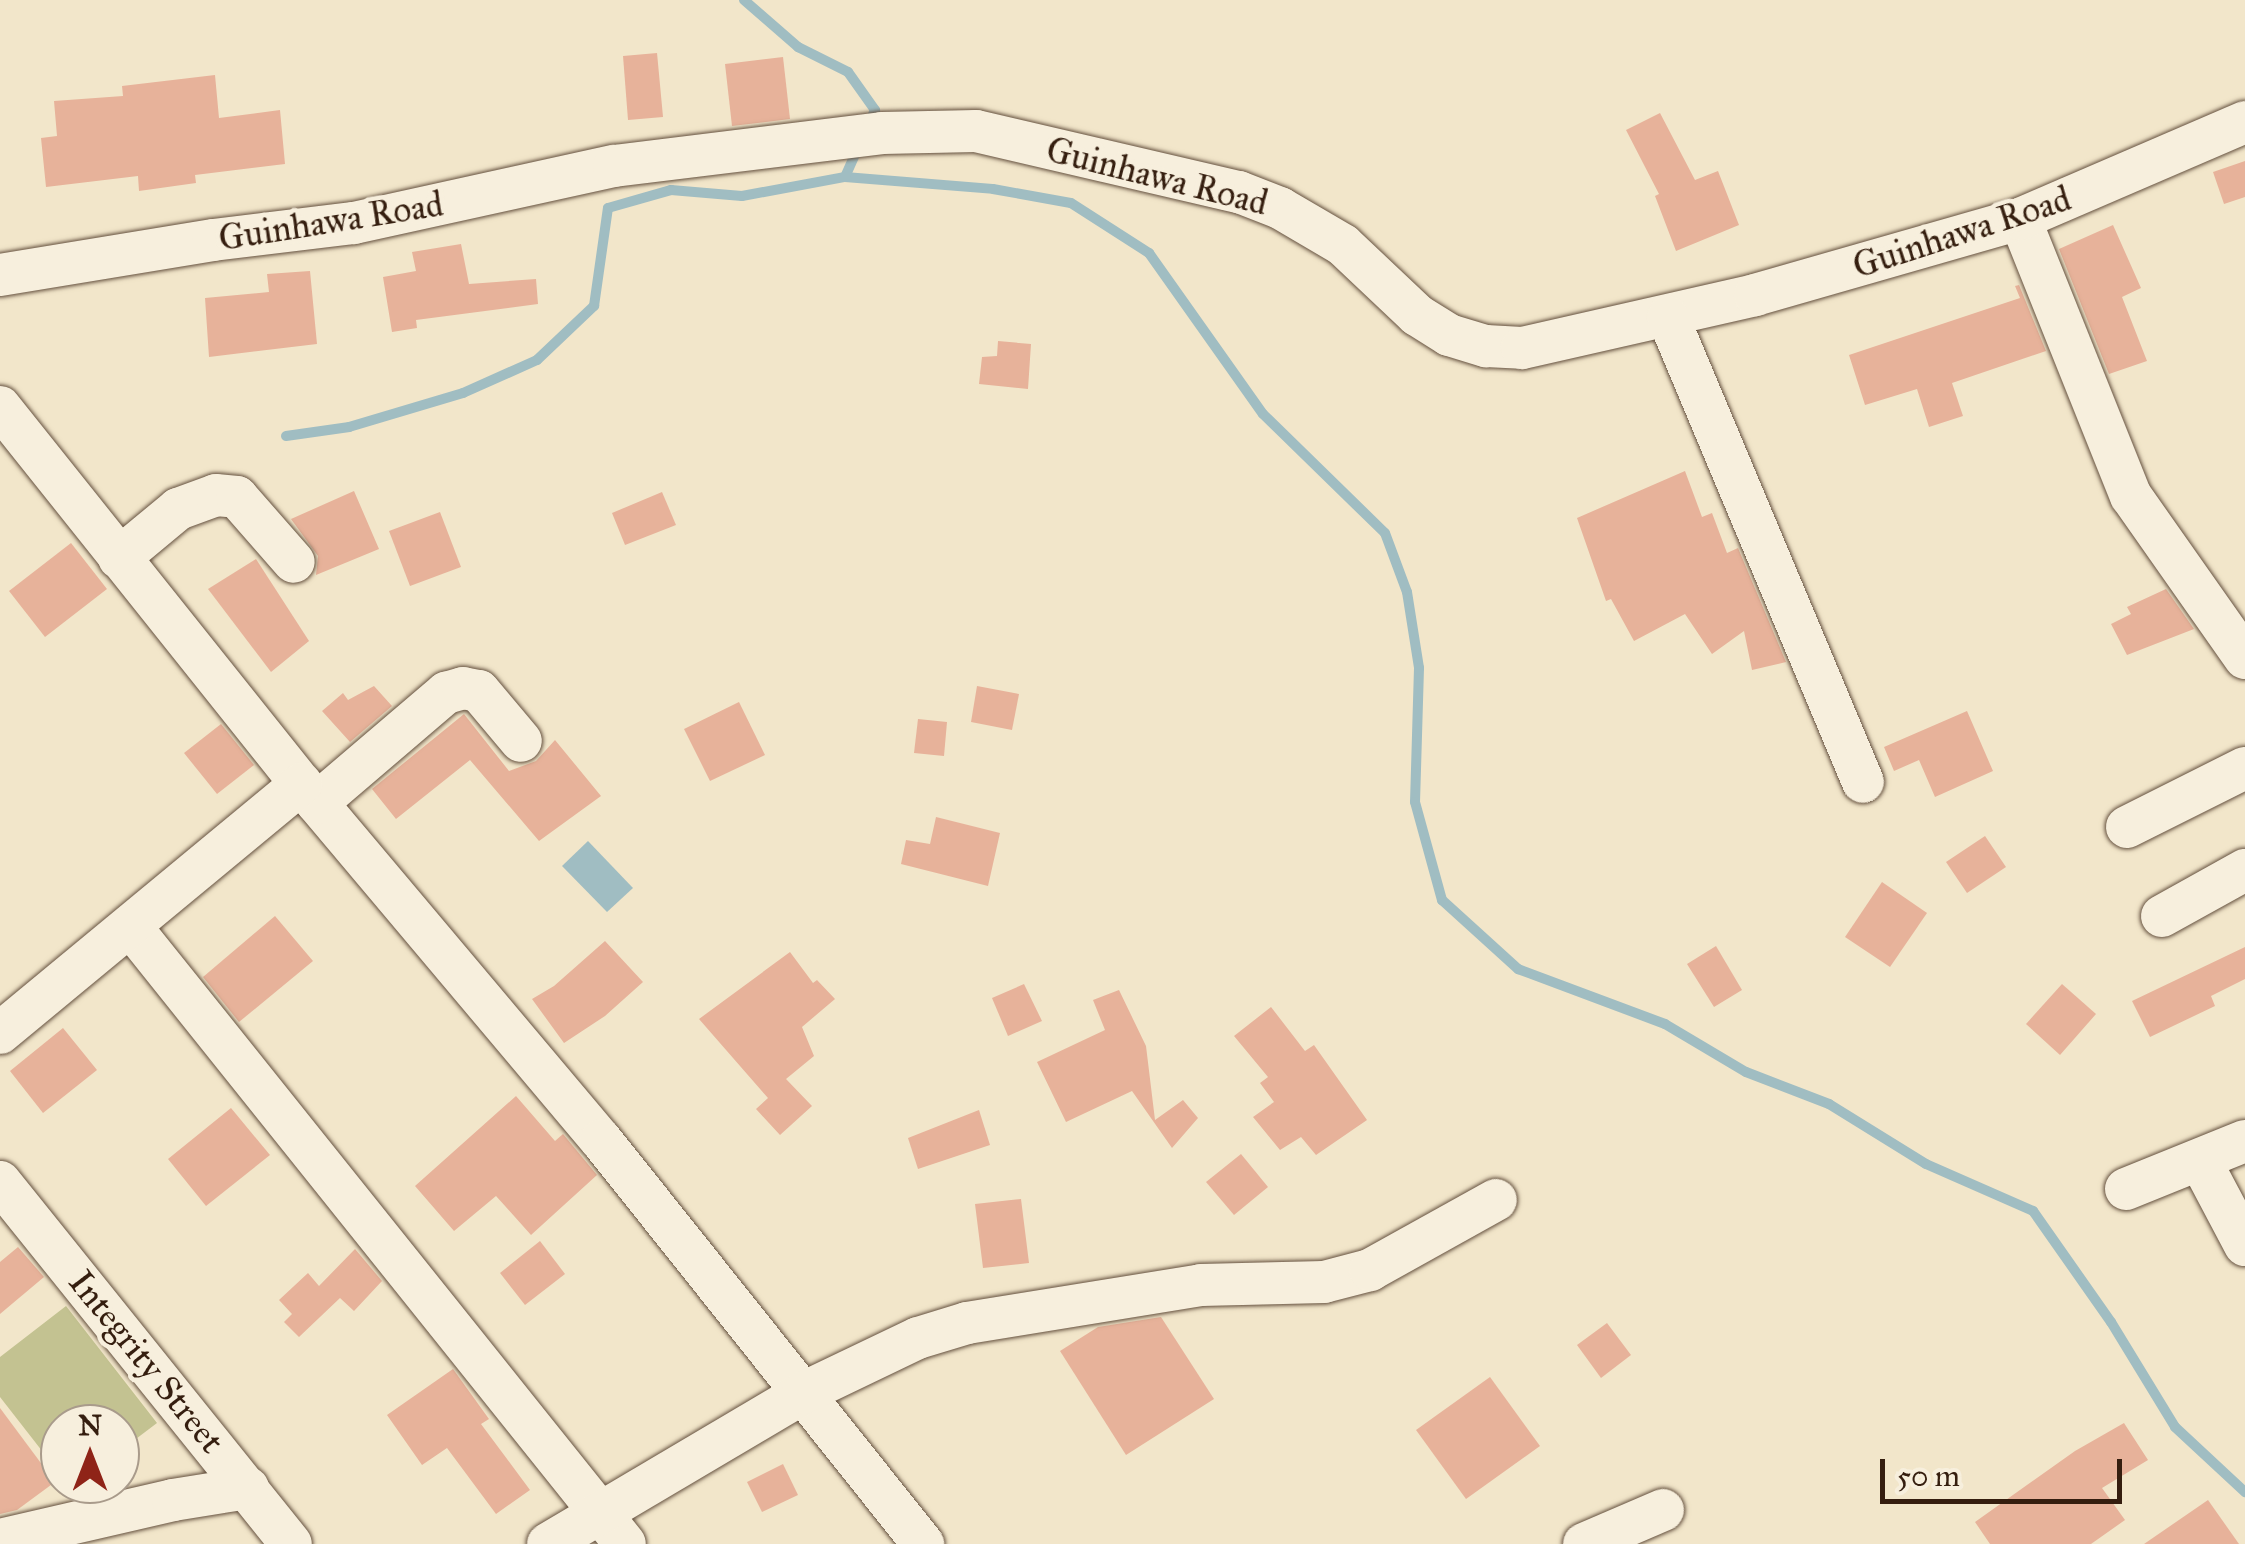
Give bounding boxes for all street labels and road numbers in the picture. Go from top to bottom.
street label: Guinhawa Road [1042,129,1272,225]
street label: Guinhawa Road [1848,178,2076,288]
street label: Guinhawa Road [216,184,446,260]
street label: Integrity Street [60,1262,232,1462]

